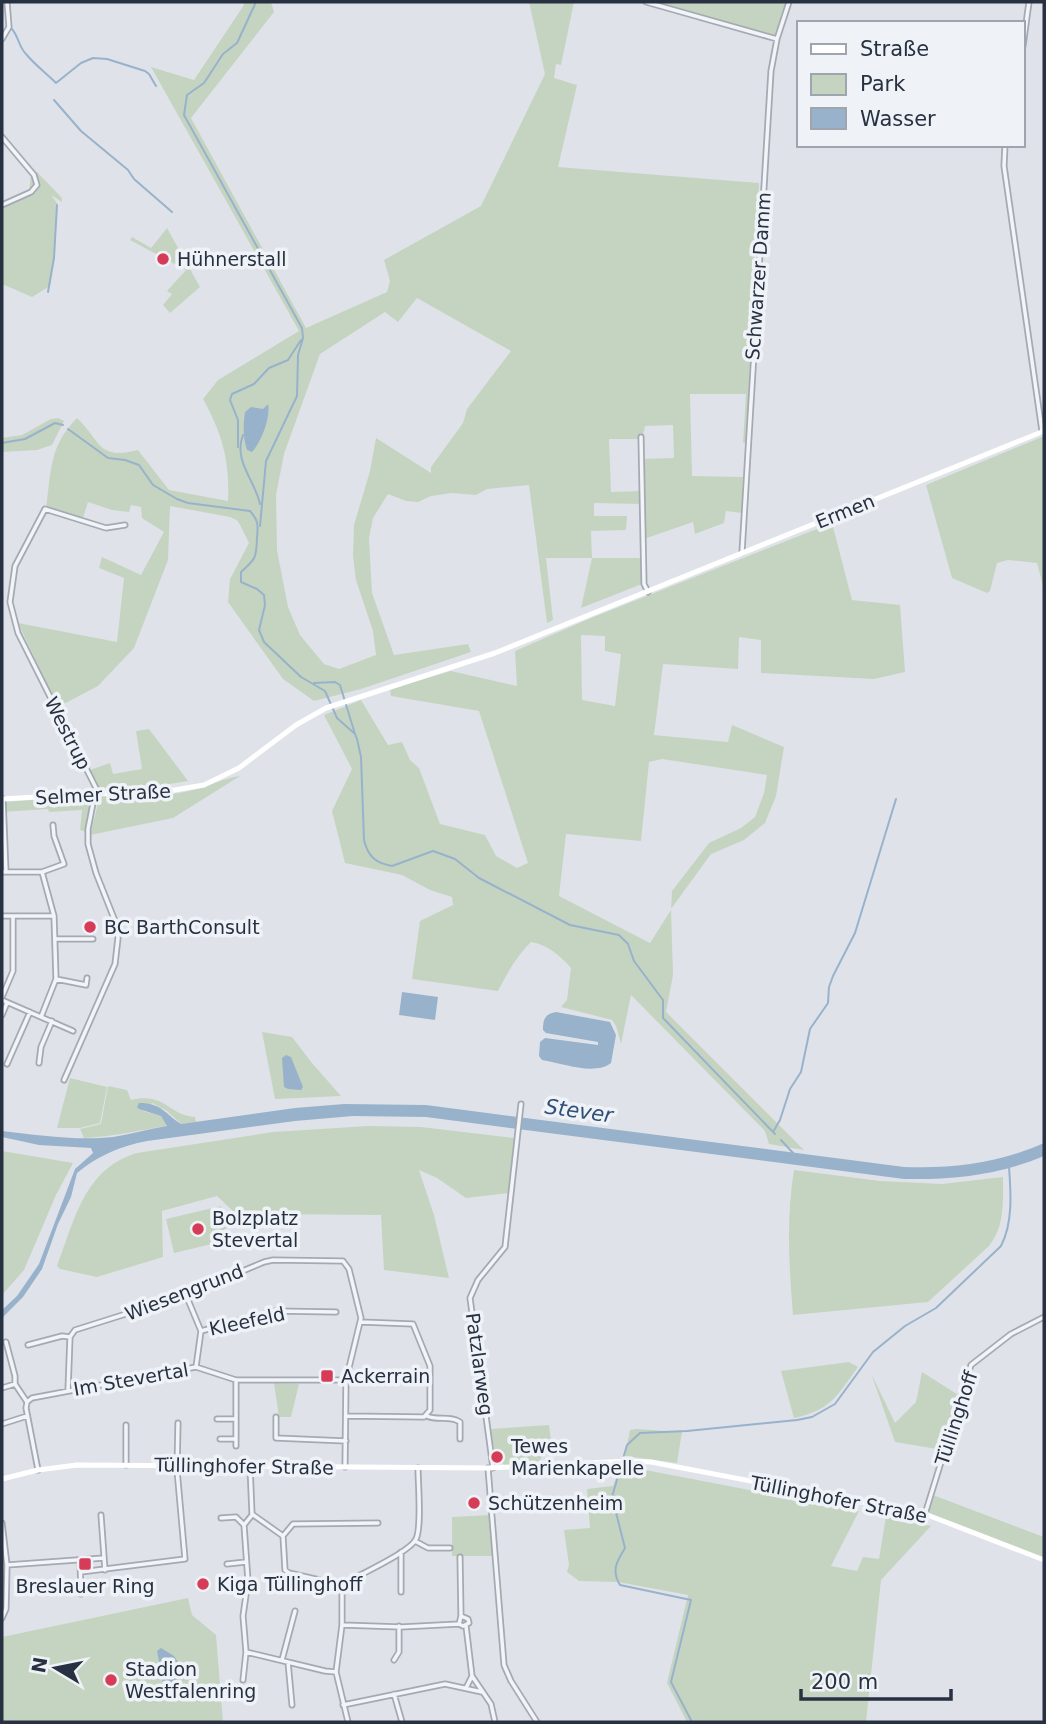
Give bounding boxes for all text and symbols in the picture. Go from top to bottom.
legend [797,21,1025,147]
text: Straße [860,37,929,61]
text: Park [860,72,906,96]
text: Wasser [860,107,936,131]
street label: Schwarzer Damm [741,191,775,361]
place label: Hühnerstall [177,248,286,270]
marker: Hühnerstall [155,251,171,267]
street label: Ermen [812,489,878,533]
street label: Westrup [40,693,96,773]
street label: Selmer Straße [35,779,171,809]
place label: BC BarthConsult [104,916,260,938]
marker: BC BarthConsult [82,919,98,935]
water label: Stever [543,1094,616,1128]
place label: Bolzplatz Stevertal [212,1207,298,1251]
marker: Bolzplatz Stevertal [190,1221,206,1237]
street label: Wiesengrund [122,1259,246,1325]
street label: Kleefeld [207,1302,287,1340]
street label: Patzlarweg [462,1311,498,1417]
street label: Im Stevertal [72,1358,190,1400]
place label: Ackerrain [341,1365,430,1387]
street label: Tüllinghoff [930,1367,982,1469]
marker: Ackerrain [319,1368,335,1384]
place label: Tewes Marienkapelle [510,1435,644,1479]
marker: Tewes Marienkapelle [489,1449,505,1465]
street label: Tüllinghofer Straße [153,1453,334,1479]
street label: Tüllinghofer Straße [748,1471,929,1527]
place label: Schützenheim [488,1492,623,1514]
marker: Schützenheim [466,1495,482,1511]
marker: Breslauer Ring [77,1556,93,1572]
place label: Kiga Tüllinghoff [217,1573,363,1595]
place label: Breslauer Ring [15,1575,155,1597]
marker: Kiga Tüllinghoff [195,1576,211,1592]
north arrow [21,1633,91,1703]
text: N [27,1655,51,1675]
place label: Stadion Westfalenring [125,1658,256,1702]
scale bar [801,1658,951,1702]
text: 200 m [811,1670,878,1694]
marker: Stadion Westfalenring [103,1672,119,1688]

